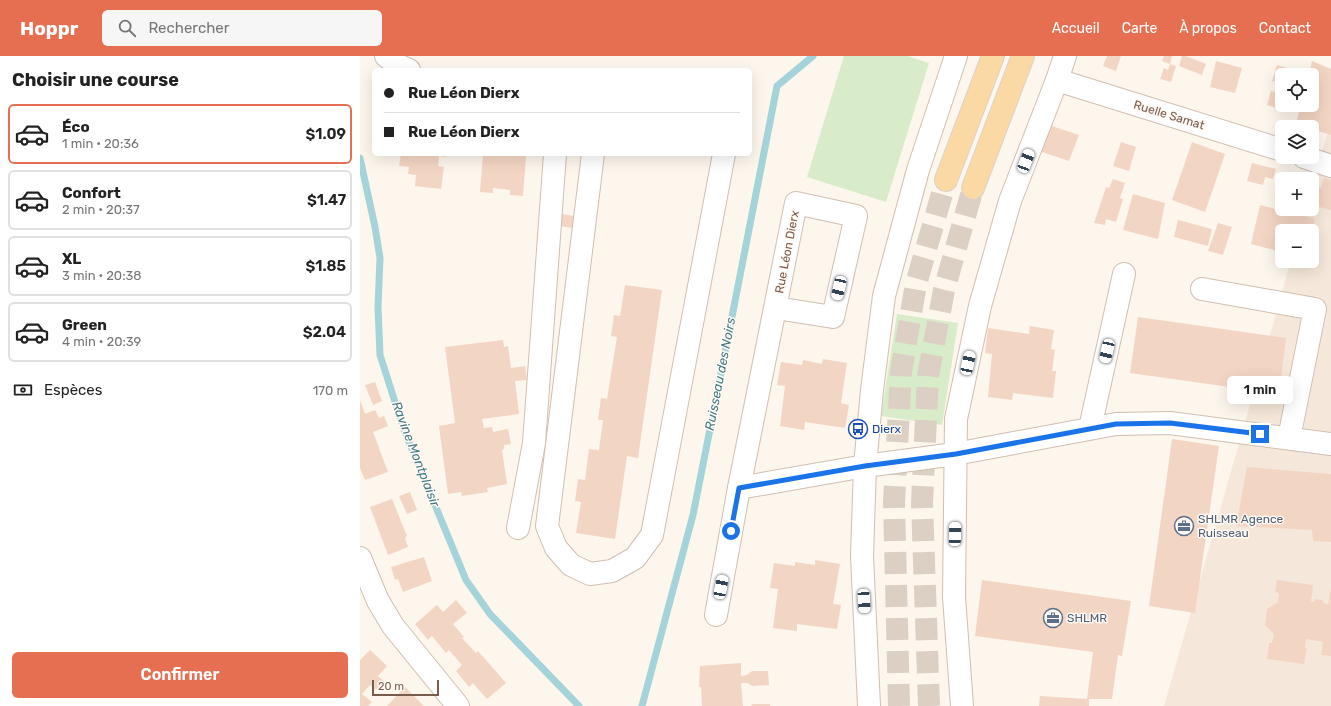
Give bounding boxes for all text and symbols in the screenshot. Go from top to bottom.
search box [102,10,382,46]
text: Hoppr [20,17,78,40]
icon: search [116,17,138,39]
text: Rechercher [148,19,229,37]
text: Accueil [1052,20,1100,37]
text: Carte [1122,20,1157,37]
text: À propos [1179,20,1237,37]
text: Contact [1259,20,1311,37]
map controls [1275,68,1319,268]
button: locate [1275,68,1319,112]
text: Choisir une course [12,69,179,91]
text: Rue Léon Dierx [408,84,519,102]
street label: Ruelle Samat [1132,98,1206,133]
icon: car [14,116,50,152]
text: Éco [62,118,90,136]
button: layers [1275,120,1319,164]
text: Rue Léon Dierx [408,123,519,141]
text: $1.09 [306,125,346,143]
text: 1 min · 20:36 [62,136,139,151]
car [1016,148,1036,174]
button: + [1275,172,1319,216]
icon: car [14,182,50,218]
text: Confort [62,184,121,202]
text: $1.47 [307,191,346,209]
text: 2 min · 20:37 [62,202,140,217]
street label: Rue Léon Dierx [772,209,802,295]
button: − [1275,224,1319,268]
icon: car [14,248,50,284]
text: XL [62,250,81,268]
text: $1.85 [305,257,346,275]
text: 3 min · 20:38 [62,268,142,283]
car [830,275,848,301]
icon: car [14,314,50,350]
text: Green [62,316,107,334]
water label: Ruisseau des Noirs [702,316,738,432]
text: $2.04 [303,323,346,341]
text: 4 min · 20:39 [62,334,141,349]
car [1098,338,1116,364]
car [960,350,976,376]
callout: 1 min [1227,376,1293,404]
icon: cash [12,379,34,401]
text: Espèces [44,381,102,399]
text: 1 min [1244,382,1276,397]
text: 170 m [313,383,348,398]
water label: Ravine Montplaisir [389,399,443,510]
bus stop icon: Dierx [847,418,869,440]
place label: Dierx [872,422,901,436]
route end [1251,425,1269,443]
place label: SHLMR Agence Ruisseau [1198,512,1284,540]
office icon: SHLMR Agence Ruisseau [1173,515,1195,537]
route start [722,522,740,540]
car [949,522,961,546]
car [713,574,729,600]
car [857,589,871,613]
office icon: SHLMR [1042,607,1064,629]
place label: SHLMR [1067,611,1107,625]
button: Confirmer [12,652,348,698]
scale bar [372,678,439,697]
text: 20 m [378,680,404,693]

